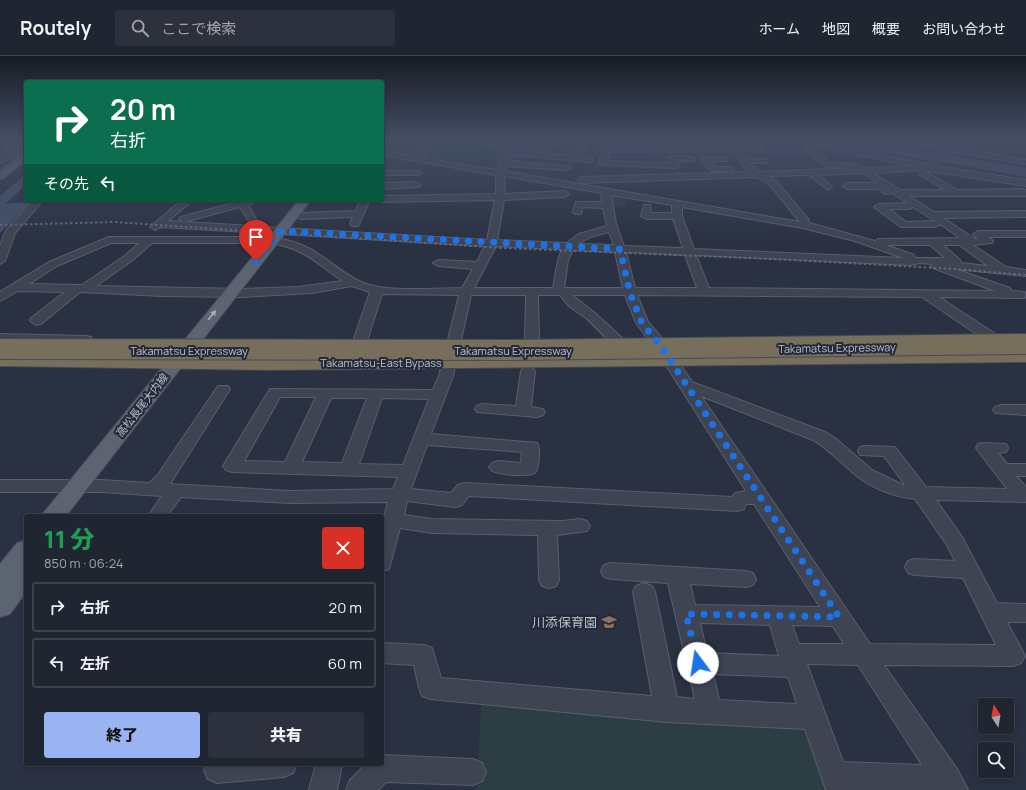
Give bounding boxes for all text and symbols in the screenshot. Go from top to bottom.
search box [115,10,395,46]
text: Routely [20,15,91,41]
icon: search [129,17,151,39]
text: ここで検索 [161,18,236,39]
text: ホーム [758,19,800,38]
text: 地図 [822,19,850,38]
text: 概要 [872,19,900,38]
text: お問い合わせ [922,19,1006,38]
text: 20 m [110,90,176,128]
icon: right [44,96,96,148]
text: 右折 [110,128,146,152]
icon: left [97,172,119,194]
text: その先 [44,173,89,194]
pin [239,220,273,261]
icon: arrive [245,226,267,248]
one-way arrow [208,310,217,321]
street label: Takamatsu Expressway [778,339,896,356]
street label: Takamatsu Expressway [130,343,248,358]
street label: Takamatsu Expressway [454,343,572,358]
street label: Takamatsu-East Bypass [320,355,442,370]
street label: 高松長尾大内線 [112,370,171,440]
text: 11 分 [44,522,95,555]
button: close [322,527,364,569]
text: 850 m · 06:24 [44,554,123,572]
icon: right [46,596,68,618]
text: 右折 [80,597,110,618]
text: 20 m [329,597,362,618]
place label: 川添保育園 [532,613,597,631]
school or university icon: 川添保育園 [600,613,618,631]
position arrow [677,642,719,684]
icon: left [46,652,68,674]
text: 左折 [80,653,110,674]
text: 60 m [328,653,362,674]
north arrow [978,698,1014,734]
map controls [978,698,1014,778]
button: 終了 [44,712,200,758]
button: 共有 [208,712,364,758]
button: search [978,742,1014,778]

